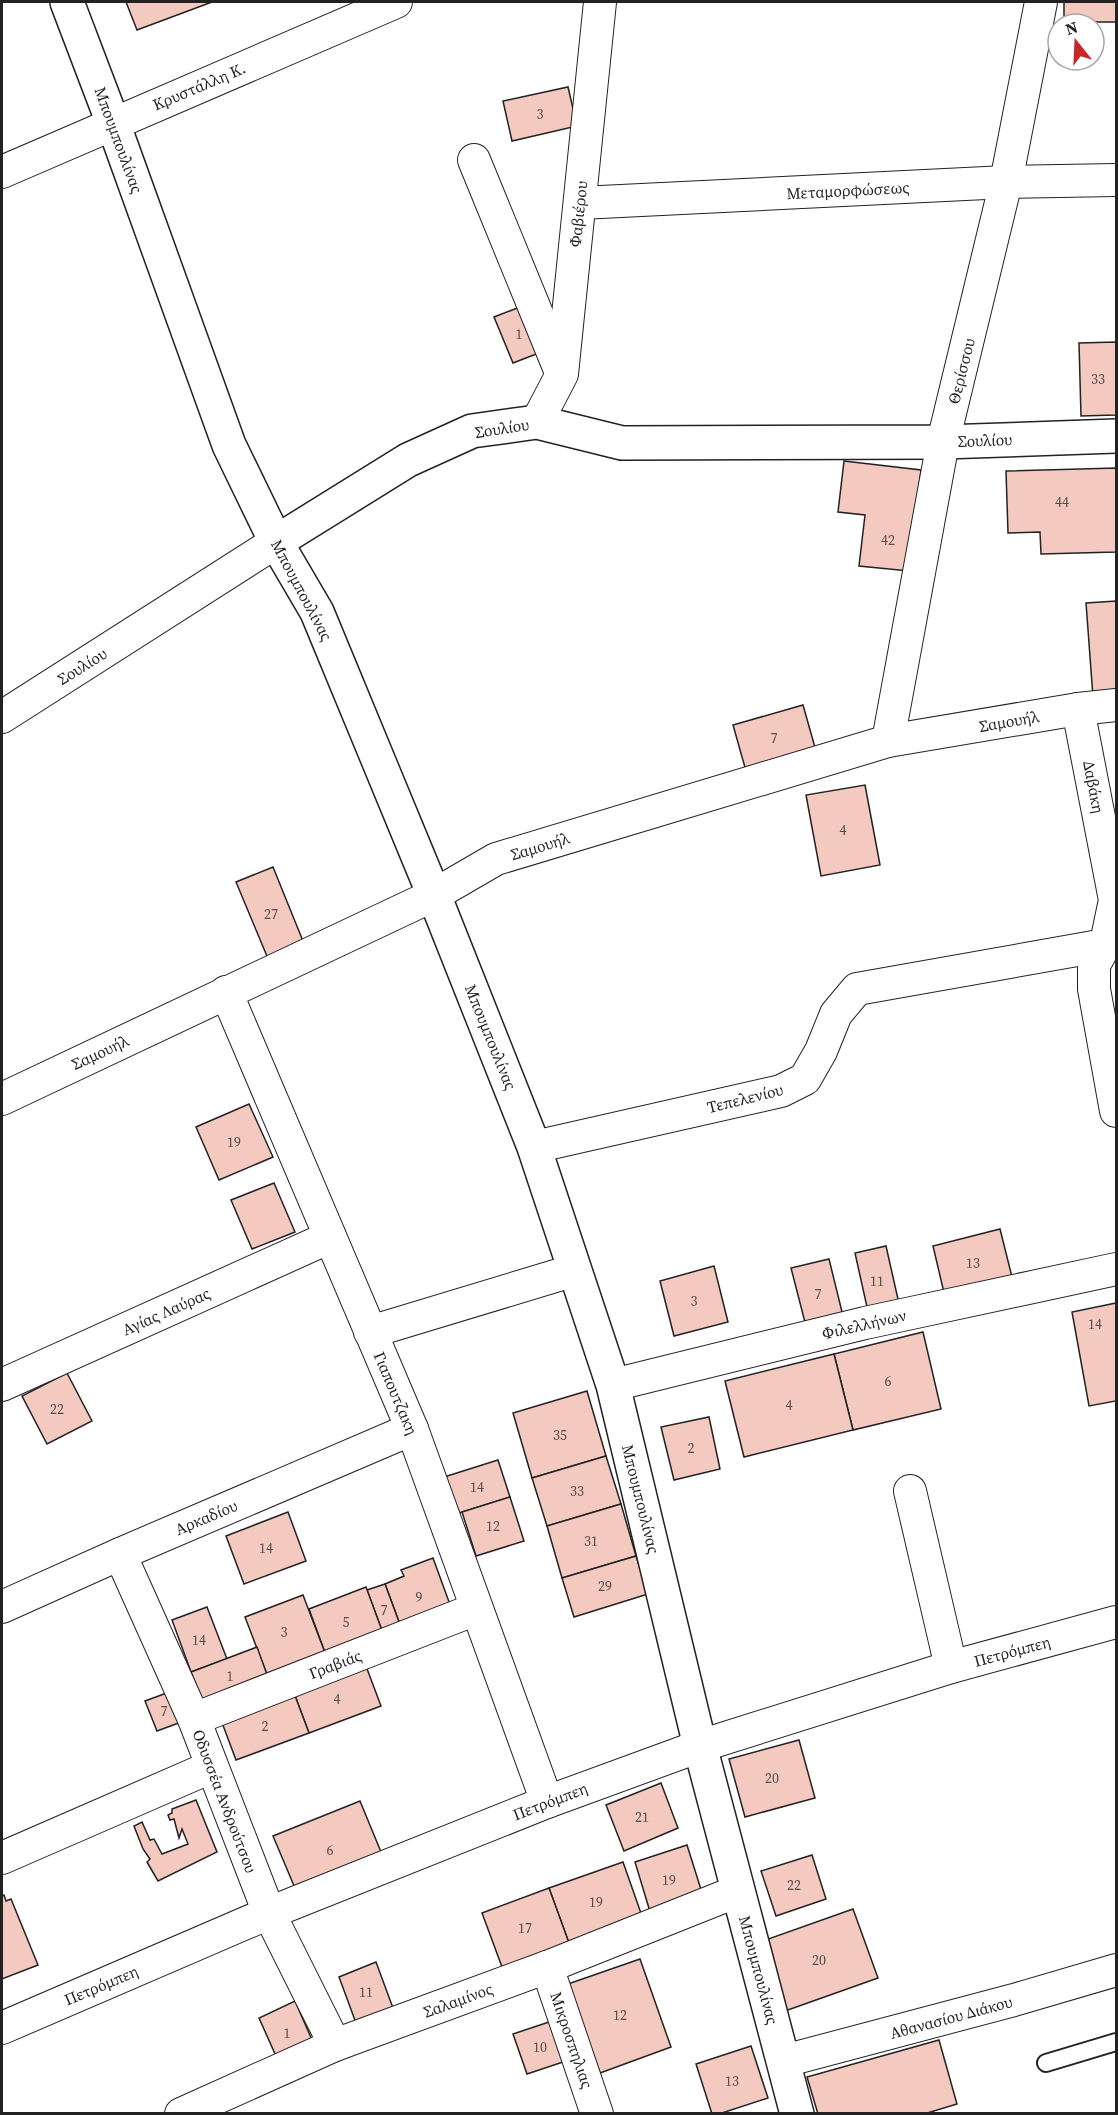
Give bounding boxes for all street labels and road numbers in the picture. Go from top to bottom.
street label: Κρυστάλλη Κ. [149,57,249,115]
street label: Μπουμπουλίνας [90,84,148,196]
street label: Μεταμορφώσεως [786,176,910,204]
street label: Φαβιέρου [564,180,592,248]
street label: Θερίσσου [942,336,980,406]
street label: Σουλίου [473,413,531,443]
street label: Σουλίου [957,428,1013,452]
street label: Μπουμπουλίνας [266,535,338,645]
street label: Σουλίου [53,642,111,690]
street label: Σαμουήλ [977,705,1041,737]
street label: Δαβάκη [1078,759,1110,815]
street label: Σαμουήλ [508,826,573,865]
street label: Μπουμπουλίνας [460,981,522,1093]
street label: Σαμουήλ [68,1029,133,1075]
street label: Τεπελενίου [705,1078,785,1118]
street label: Αγίας Λαύρας [119,1282,213,1340]
street label: Φιλελλήνων [820,1304,908,1344]
street label: Γιαπουτζακη [369,1348,423,1438]
street label: Μπουμπουλίνας [617,1442,665,1556]
street label: Αρκαδίου [171,1494,241,1540]
street label: Πετρόμπεη [971,1630,1053,1672]
street label: Γραβιάς [306,1644,364,1684]
street label: Οδυσσέα Ανδρούτσου [188,1726,262,1876]
street label: Πετρόμπεη [509,1777,591,1825]
street label: Μπουμπουλίνας [734,1913,784,2027]
street label: Πετρόμπεη [61,1960,141,2010]
street label: Σαλαμίνος [420,1977,496,2023]
street label: Μικροσπηλιας [545,1989,599,2091]
street label: Αθανασίου Διάκου [887,1990,1015,2044]

